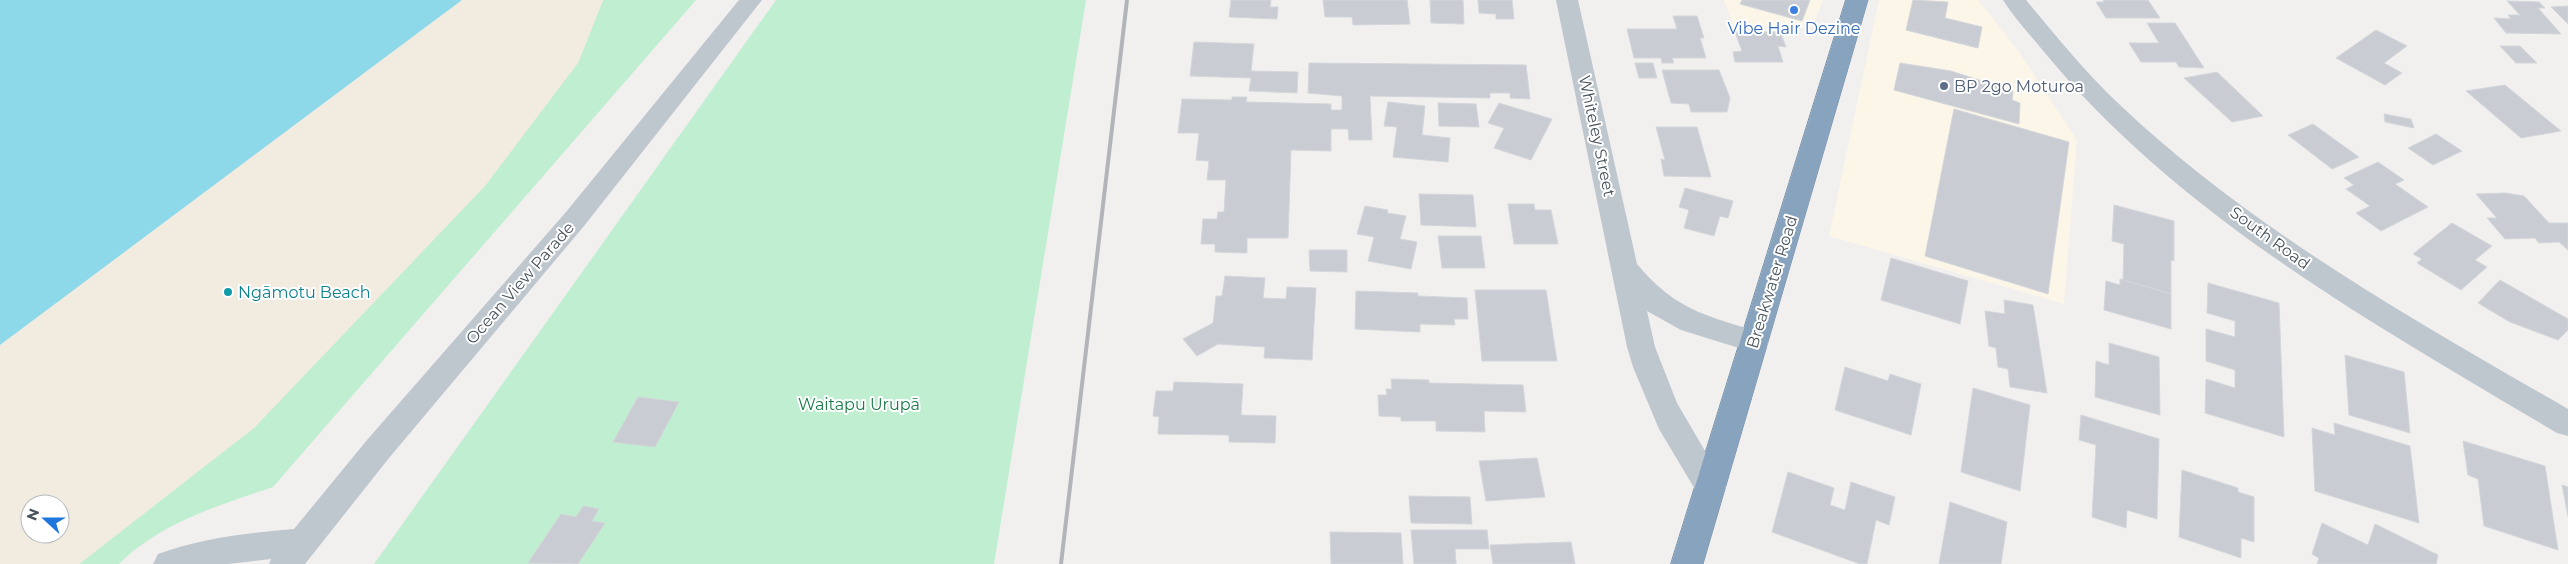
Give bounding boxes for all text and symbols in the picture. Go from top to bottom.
marker: Vibe Hair Dezine [1788,4,1800,16]
place label: Vibe Hair Dezine [1727,19,1861,38]
street label: Whiteley Street [1575,74,1619,199]
place label: BP 2go Moturoa [1954,77,2084,96]
marker: BP 2go Moturoa [1938,80,1950,92]
street label: South Road [2226,203,2314,273]
street label: Breakwater Road [1743,213,1801,351]
street label: Ocean View Parade [462,218,578,348]
place label: Ngāmotu Beach [238,283,371,302]
marker: Ngāmotu Beach [222,286,234,298]
park label: Waitapu Urupā [798,395,920,414]
north arrow [20,494,70,544]
text: N [22,506,43,523]

